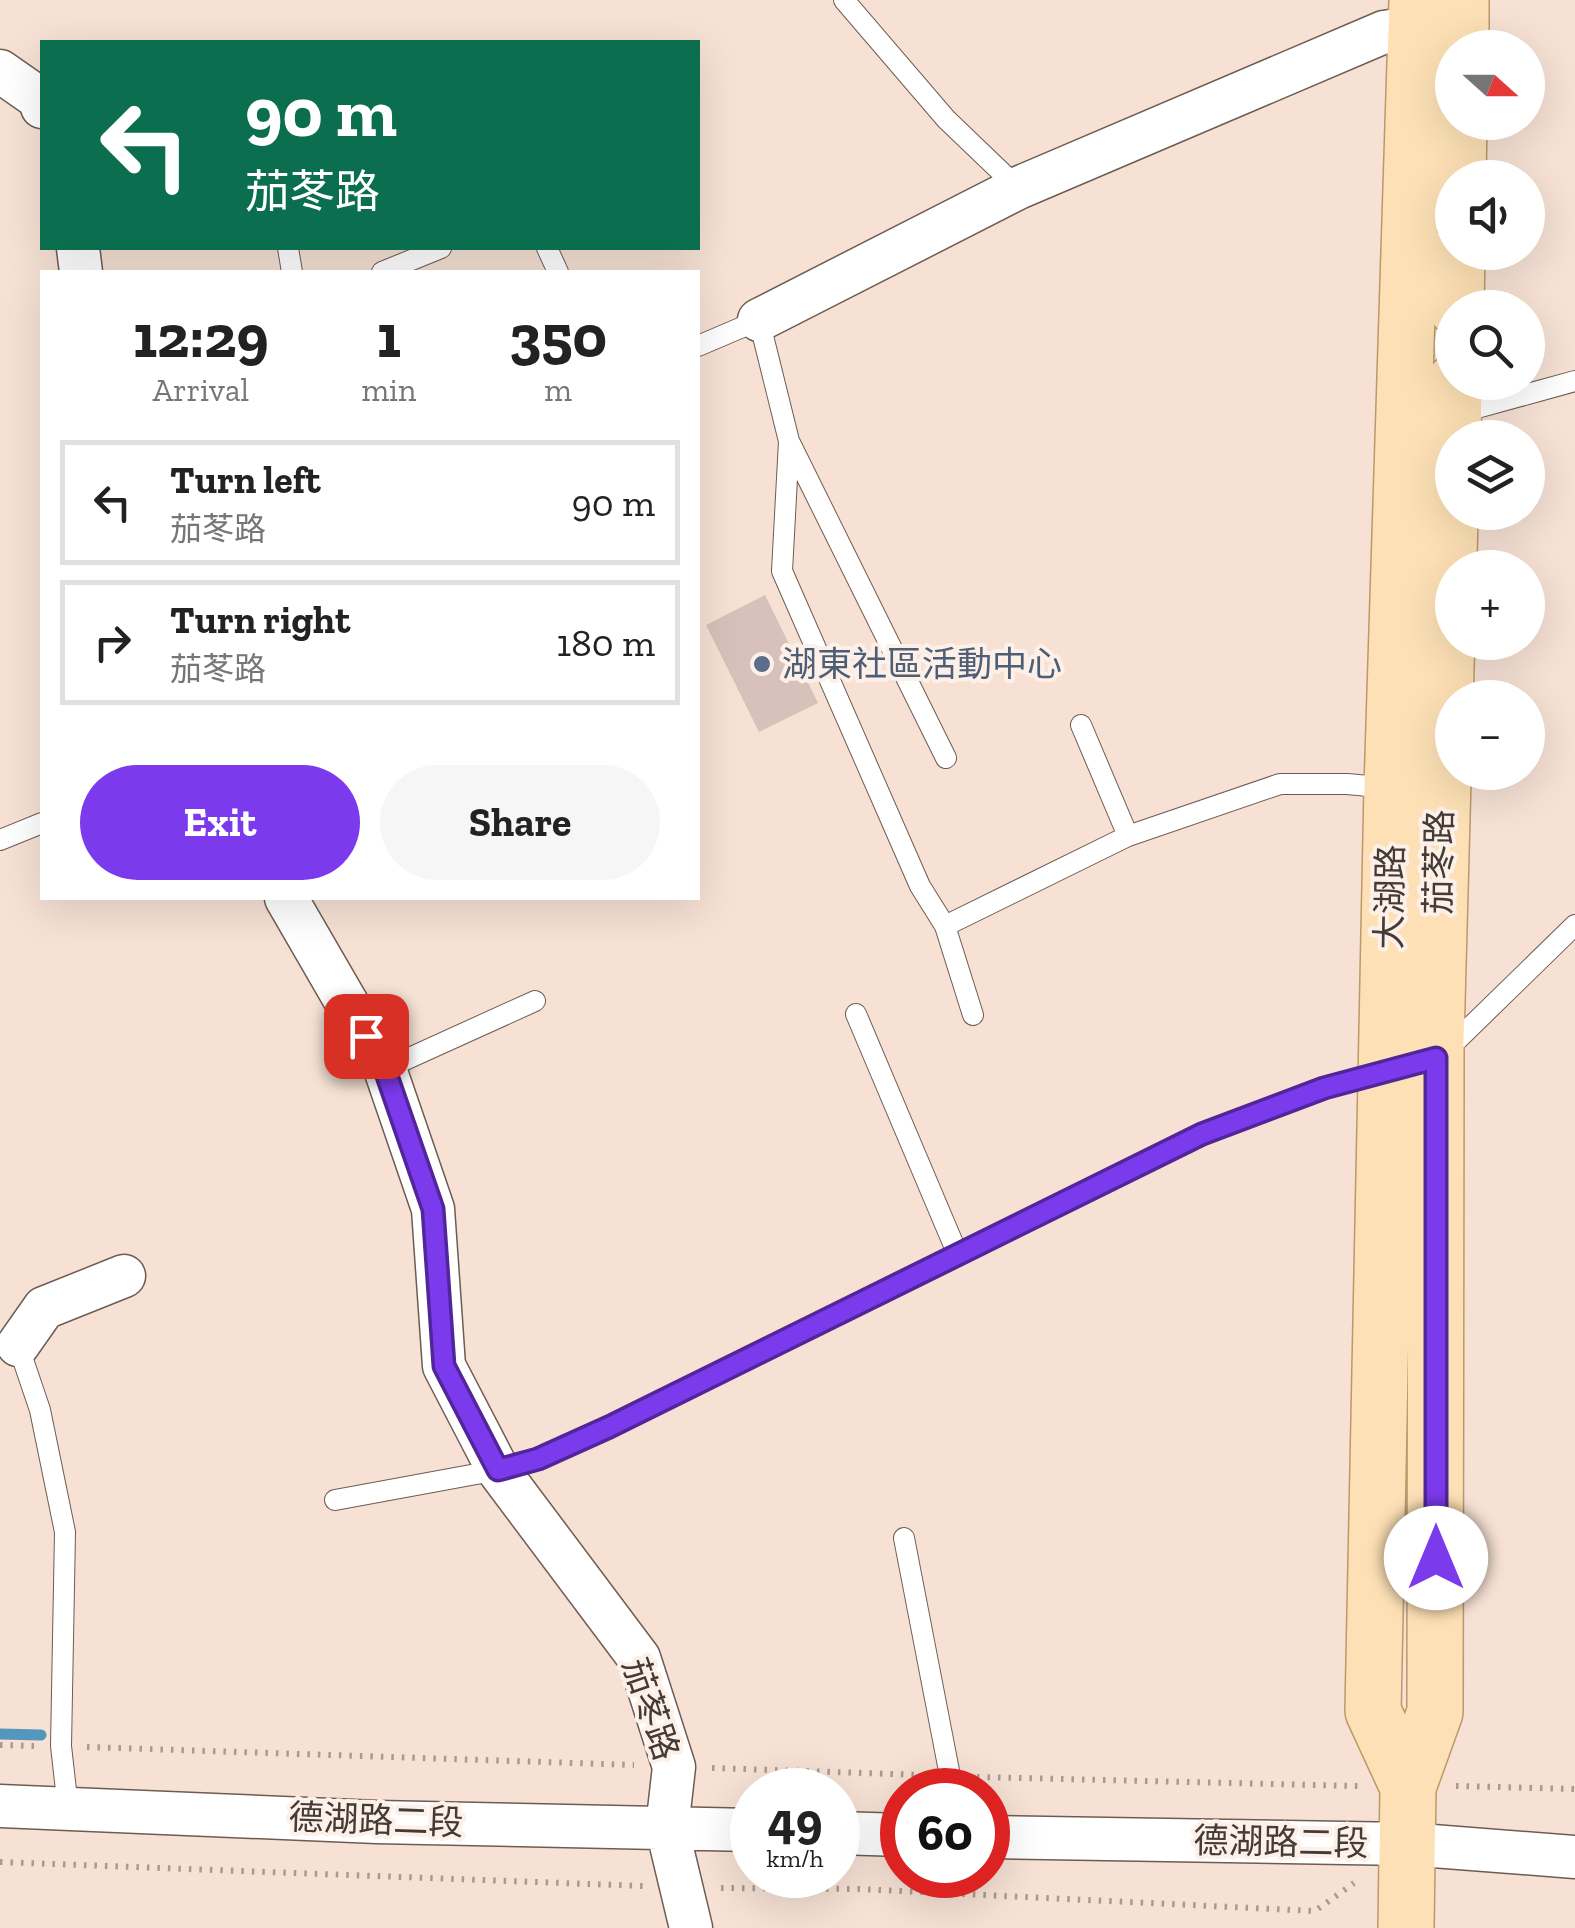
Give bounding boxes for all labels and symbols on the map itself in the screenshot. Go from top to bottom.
north arrow [1435,30,1545,140]
place label: 湖東社區活動中心 [782,643,1062,685]
marker: 湖東社區活動中心 [751,653,773,675]
street label: 茄苳路 [1417,809,1461,915]
street label: 大湖路 [1368,844,1412,950]
pin [324,994,409,1079]
position arrow [1384,1506,1488,1610]
street label: 茄苳路 [614,1653,688,1765]
speed limit sign: 60 [880,1768,1010,1898]
street label: 德湖路二段 [288,1796,464,1844]
street label: 德湖路二段 [1193,1819,1369,1865]

